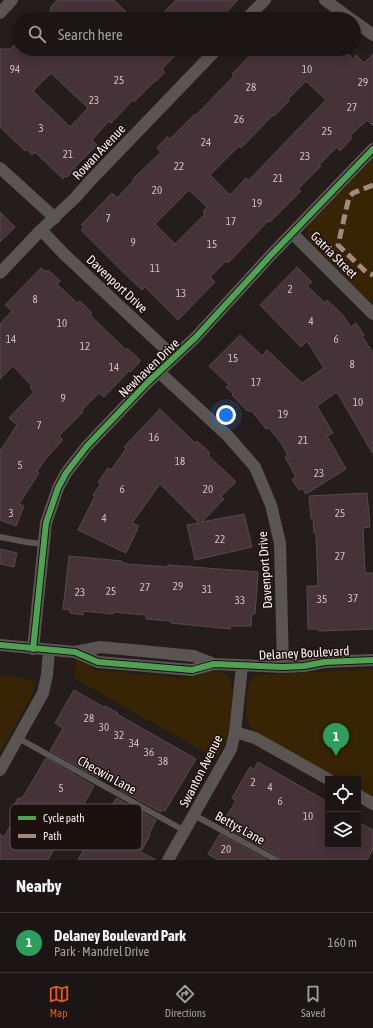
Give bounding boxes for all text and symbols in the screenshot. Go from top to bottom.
search box [12,12,361,56]
icon: search [26,23,48,45]
text: Search here [58,26,123,43]
house number: 94 [10,63,20,75]
house number: 10 [302,63,312,75]
house number: 25 [114,74,124,86]
house number: 29 [358,76,368,88]
house number: 28 [246,81,256,93]
house number: 23 [89,94,99,106]
house number: 27 [347,101,357,113]
house number: 26 [234,113,244,125]
street label: Rowan Avenue [70,121,128,183]
house number: 3 [38,122,44,134]
house number: 25 [322,125,332,137]
house number: 24 [201,136,211,148]
house number: 21 [63,148,73,160]
house number: 23 [300,150,310,162]
house number: 22 [174,160,184,172]
house number: 21 [273,172,283,184]
house number: 20 [152,184,162,196]
house number: 19 [252,197,262,209]
house number: 7 [105,212,111,224]
house number: 17 [226,215,236,227]
street label: Gatria Street [308,229,361,282]
house number: 9 [130,236,136,248]
house number: 15 [207,238,217,250]
street label: Davenport Drive [84,252,151,316]
house number: 11 [150,262,160,274]
house number: 2 [287,283,293,295]
house number: 13 [176,287,186,299]
house number: 8 [32,293,38,305]
house number: 4 [308,315,314,327]
house number: 10 [57,317,67,329]
house number: 14 [6,333,16,345]
house number: 6 [333,333,339,345]
street label: Newhaven Drive [116,335,182,400]
house number: 12 [80,340,90,352]
house number: 15 [228,352,238,364]
house number: 8 [349,358,355,370]
house number: 14 [109,361,119,373]
house number: 17 [251,376,261,388]
house number: 9 [60,392,66,404]
house number: 10 [353,396,363,408]
your location [216,405,236,425]
house number: 19 [278,408,288,420]
house number: 7 [36,419,42,431]
house number: 16 [149,431,159,443]
house number: 21 [298,434,308,446]
house number: 18 [175,455,185,467]
house number: 5 [17,459,23,471]
house number: 23 [314,467,324,479]
house number: 6 [119,483,125,495]
house number: 20 [203,483,213,495]
house number: 3 [8,507,14,519]
house number: 25 [335,507,345,519]
house number: 4 [101,512,107,524]
street label: Davenport Drive [255,531,275,609]
house number: 22 [215,533,225,545]
house number: 27 [335,550,345,562]
house number: 29 [173,580,183,592]
house number: 27 [140,581,150,593]
house number: 31 [202,583,212,595]
house number: 25 [106,585,116,597]
house number: 23 [75,586,85,598]
house number: 37 [348,592,358,604]
house number: 35 [317,593,327,605]
house number: 33 [235,594,245,606]
street label: Delaney Boulevard [258,643,350,663]
house number: 28 [84,712,94,724]
house number: 30 [99,721,109,733]
pin: 1 [323,723,349,756]
house number: 32 [114,729,124,741]
street label: Swanton Avenue [176,732,226,810]
house number: 34 [129,737,139,749]
house number: 36 [144,746,154,758]
street label: Checwin Lane [75,753,139,797]
house number: 38 [158,755,168,767]
house number: 2 [250,776,256,788]
map controls [325,776,361,848]
button: locate [325,776,361,812]
house number: 4 [267,781,273,793]
house number: 5 [58,782,64,794]
house number: 6 [277,795,283,807]
legend [10,804,142,850]
street label: Bettys Lane [213,808,268,848]
house number: 10 [303,810,313,822]
text: Cycle path [43,812,85,824]
button: layers [325,812,361,848]
text: Path [43,830,62,842]
house number: 20 [221,843,231,855]
text: Nearby [16,876,62,896]
text: Delaney Boulevard Park [54,927,186,944]
text: 1 [26,935,32,950]
text: 160 m [328,935,357,950]
text: Park · Mandrel Drive [54,944,149,959]
tab: Map [48,983,70,1019]
tab: Directions [165,983,206,1019]
tab: Saved [301,983,325,1019]

